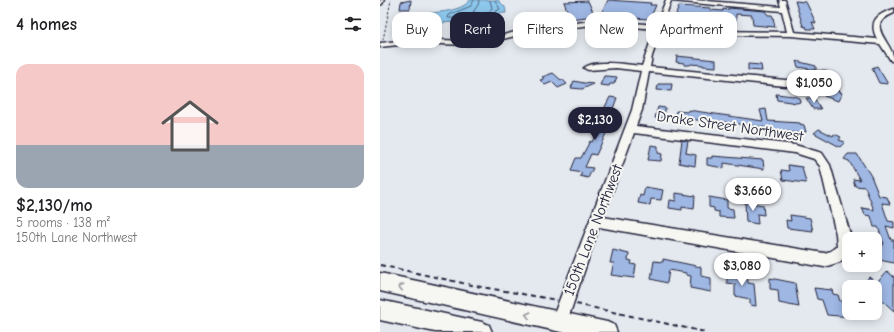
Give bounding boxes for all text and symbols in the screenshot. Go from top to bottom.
chip: Buy [392,12,442,48]
chip: Rent [450,12,505,48]
chip: Filters [513,12,577,48]
chip: New [585,12,638,48]
chip: Apartment [646,12,737,48]
icon: filters [342,13,364,35]
text: 4 homes [16,15,77,34]
pin: $1,050 [781,70,847,104]
text: $1,050 [795,75,833,90]
icon: home [154,90,226,162]
pin: $2,130 [562,107,628,141]
street label: Drake Street Northwest [656,107,805,145]
text: $2,130 [577,112,613,127]
street label: 150th Lane Northwest [560,161,627,298]
pin: $3,660 [720,178,786,212]
text: $3,660 [734,183,772,198]
text: $2,130/mo [16,196,93,215]
text: 5 rooms · 138 m² [16,215,110,230]
text: 150th Lane Northwest [16,230,137,245]
map controls [842,232,882,320]
button: + [842,232,882,272]
pin: $3,080 [709,253,775,287]
text: $3,080 [723,258,761,273]
button: − [842,280,882,320]
one-way arrow [398,283,404,291]
one-way arrow [524,311,531,319]

